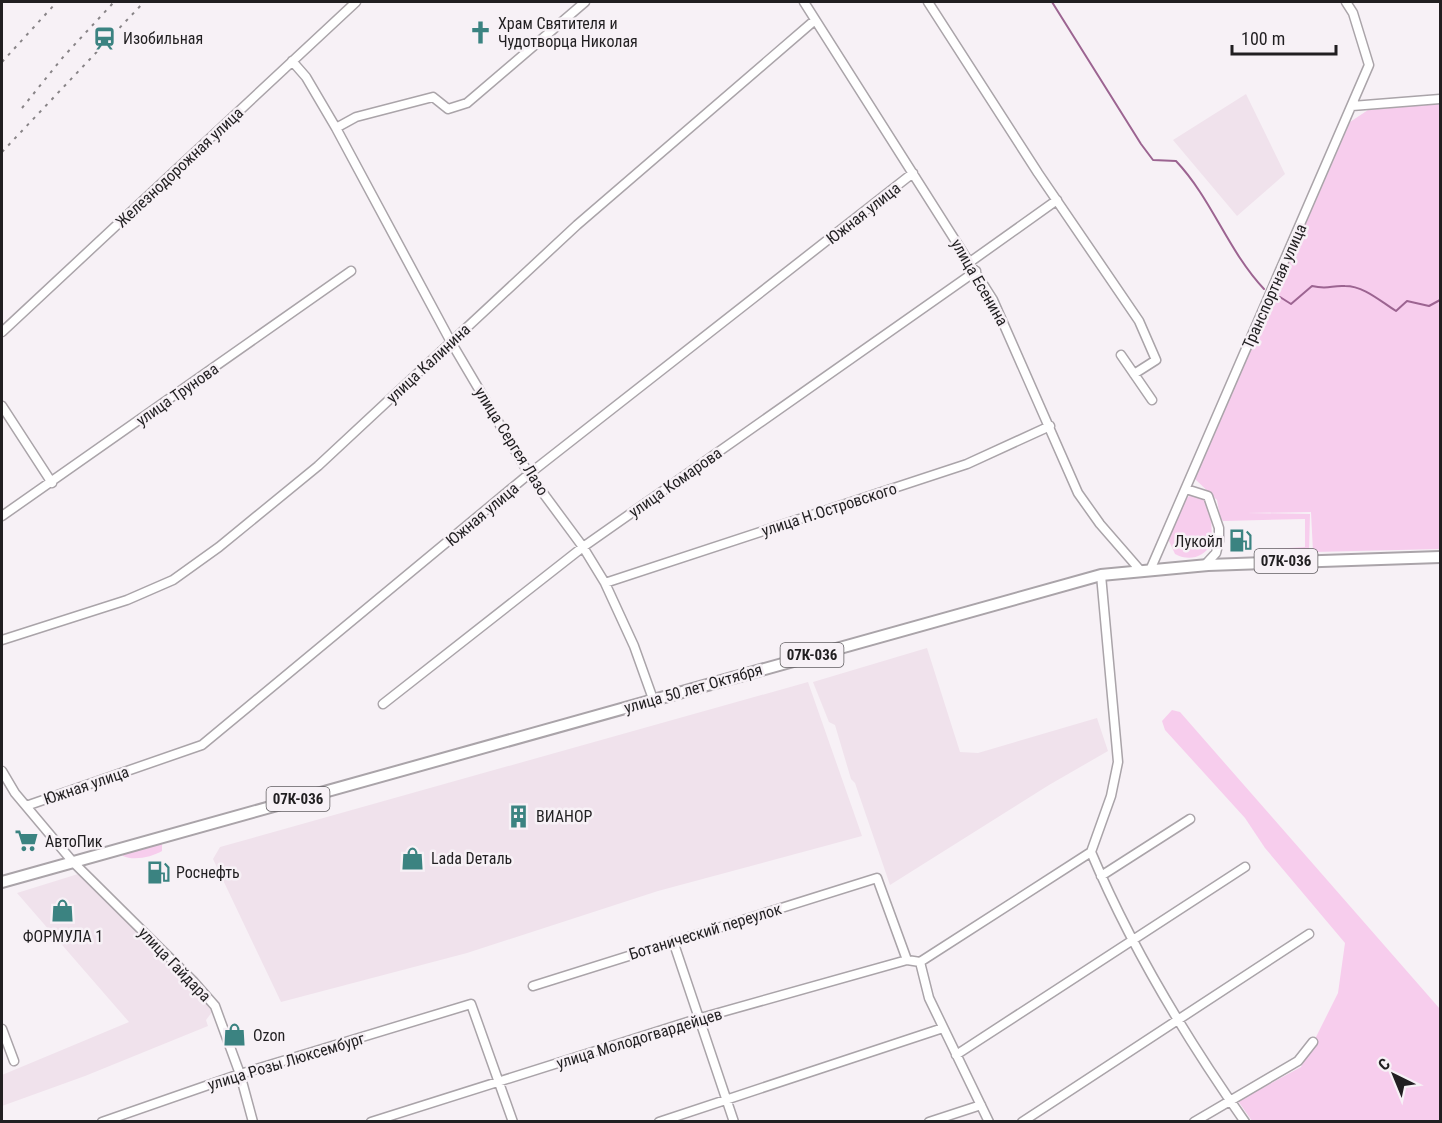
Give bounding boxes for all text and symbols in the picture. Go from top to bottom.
place label: Храм Святителя и Чудотворца Николая [498,14,638,51]
scale bar [1232,18,1336,56]
church icon: Храм Святителя и Чудотворца Николая [467,19,493,45]
station icon: Изобильная [92,25,118,51]
text: 100 m [1241,28,1285,49]
place label: Изобильная [123,29,203,48]
street label: Железнодорожная улица [112,103,247,231]
street label: Южная улица [822,179,904,248]
street label: Транспортная улица [1238,221,1311,352]
street label: улица Есенина [947,235,1012,329]
street label: улица Калинина [383,320,474,407]
street label: улица Трунова [133,359,222,430]
street label: улица Сергея Лазо [471,384,553,499]
street label: улица Комарова [625,443,725,521]
street label: Южная улица [442,479,522,550]
street label: улица Н.Островского [759,479,899,540]
fuel station icon: Лукойл [1228,528,1254,554]
place label: Лукойл [1175,532,1223,551]
road number: 07К-036 [1254,549,1318,573]
road number: 07К-036 [780,643,844,667]
street label: улица 50 лет Октября [622,660,764,717]
street label: Южная улица [41,762,131,809]
road number: 07К-036 [266,787,330,811]
building icon: ВИАНОР [505,803,531,829]
place label: ВИАНОР [536,807,593,826]
supermarket icon: АвтоПик [14,828,40,854]
place label: АвтоПик [45,832,103,851]
shop icon: Lada Dеталь [400,845,426,871]
place label: Lada Dеталь [431,849,512,868]
fuel station icon: Роснефть [145,859,171,885]
place label: Роснефть [176,863,240,882]
shop icon: ФОРМУЛА 1 [50,898,76,924]
street label: Ботанический переулок [626,899,784,964]
street label: улица Гайдара [134,923,215,1006]
place label: ФОРМУЛА 1 [23,927,103,946]
street label: улица Молодогвардейцев [554,1004,724,1073]
shop icon: Ozon [222,1022,248,1048]
place label: Ozon [253,1026,285,1045]
street label: улица Розы Люксембург [205,1029,367,1094]
north arrow [1364,1045,1424,1105]
text: С [1374,1054,1394,1074]

